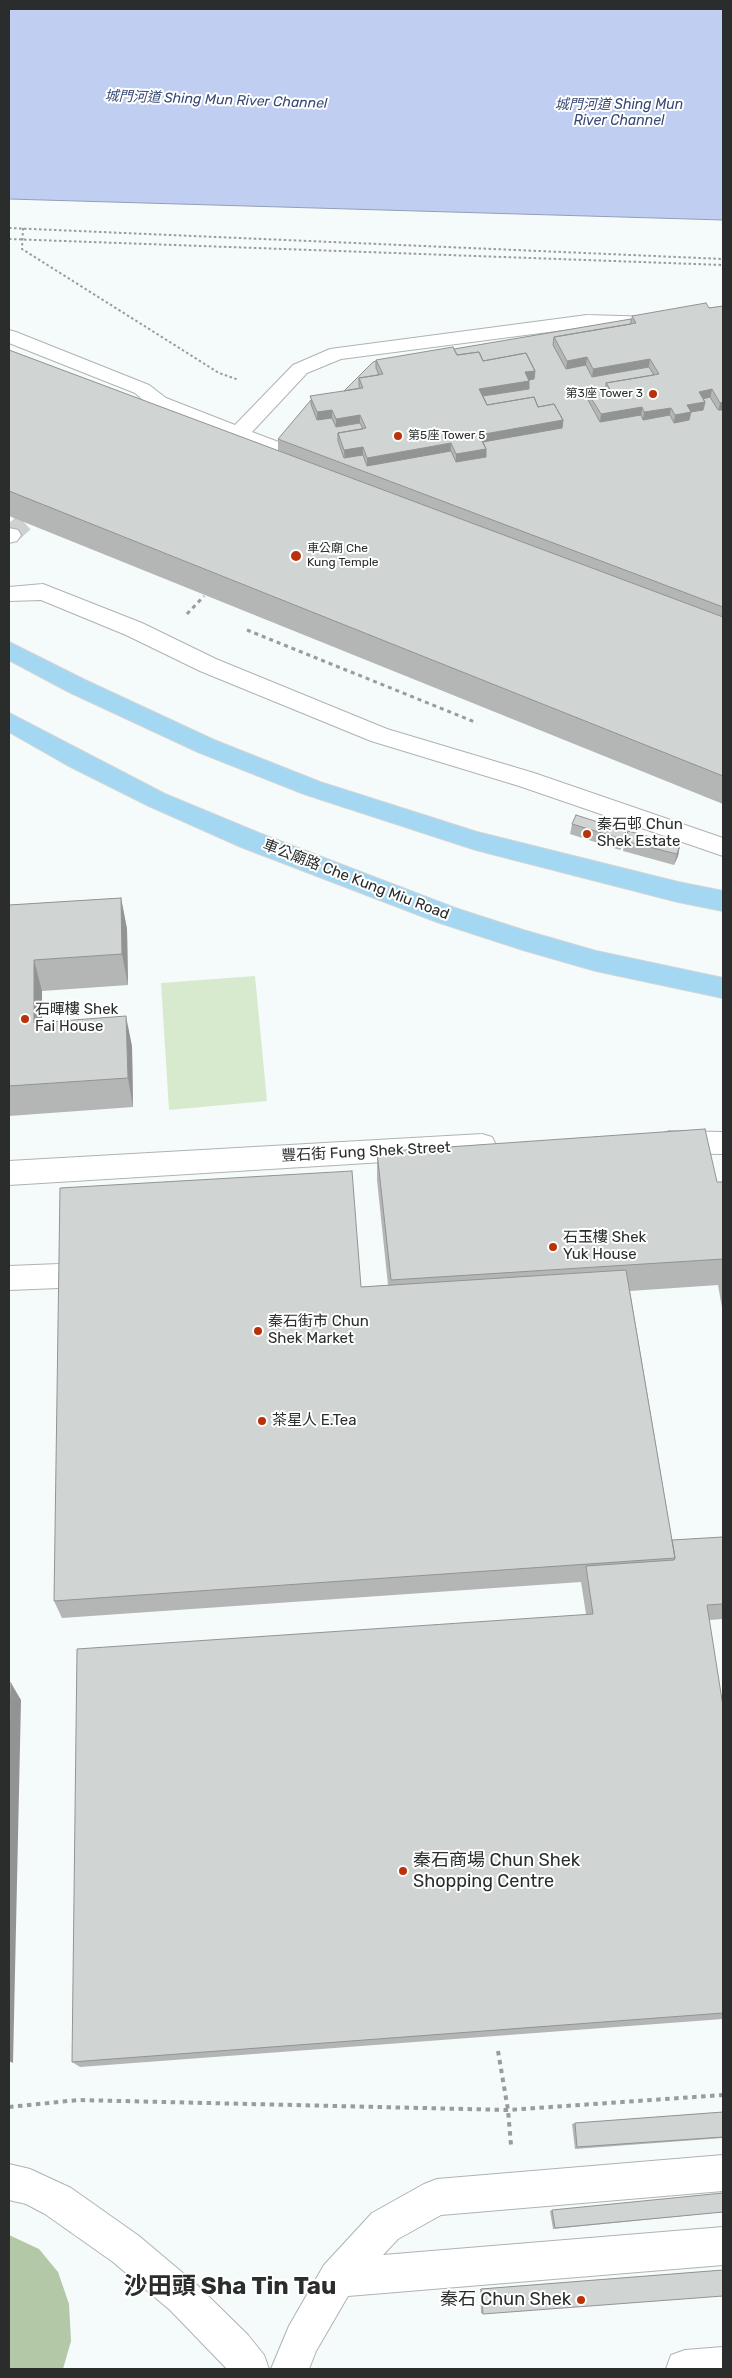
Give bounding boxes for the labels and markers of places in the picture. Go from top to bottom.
place label: 第3座 Tower 3 [565,387,643,401]
marker: 第3座 Tower 3 [647,388,659,400]
place label: 第5座 Tower 5 [408,429,485,443]
marker: 第5座 Tower 5 [392,430,404,442]
place label: 車公廟 Che Kung Temple [307,542,379,570]
marker: 車公廟 Che Kung Temple [289,549,303,563]
place label: 秦石邨 Chun Shek Estate [597,816,683,851]
marker: 秦石邨 Chun Shek Estate [581,828,593,840]
place label: 石暉樓 Shek Fai House [35,1001,118,1036]
marker: 石暉樓 Shek Fai House [19,1013,31,1025]
place label: 石玉樓 Shek Yuk House [563,1229,646,1264]
marker: 石玉樓 Shek Yuk House [547,1241,559,1253]
place label: 秦石街市 Chun Shek Market [268,1313,369,1348]
marker: 秦石街市 Chun Shek Market [252,1325,264,1337]
place label: 茶星人 E.Tea [272,1412,357,1430]
marker: 茶星人 E.Tea [256,1415,268,1427]
place label: 秦石商場 Chun Shek Shopping Centre [413,1850,580,1892]
marker: 秦石商場 Chun Shek Shopping Centre [397,1865,409,1877]
place label: 秦石 Chun Shek [440,2289,571,2311]
marker: 秦石 Chun Shek [575,2294,587,2306]

